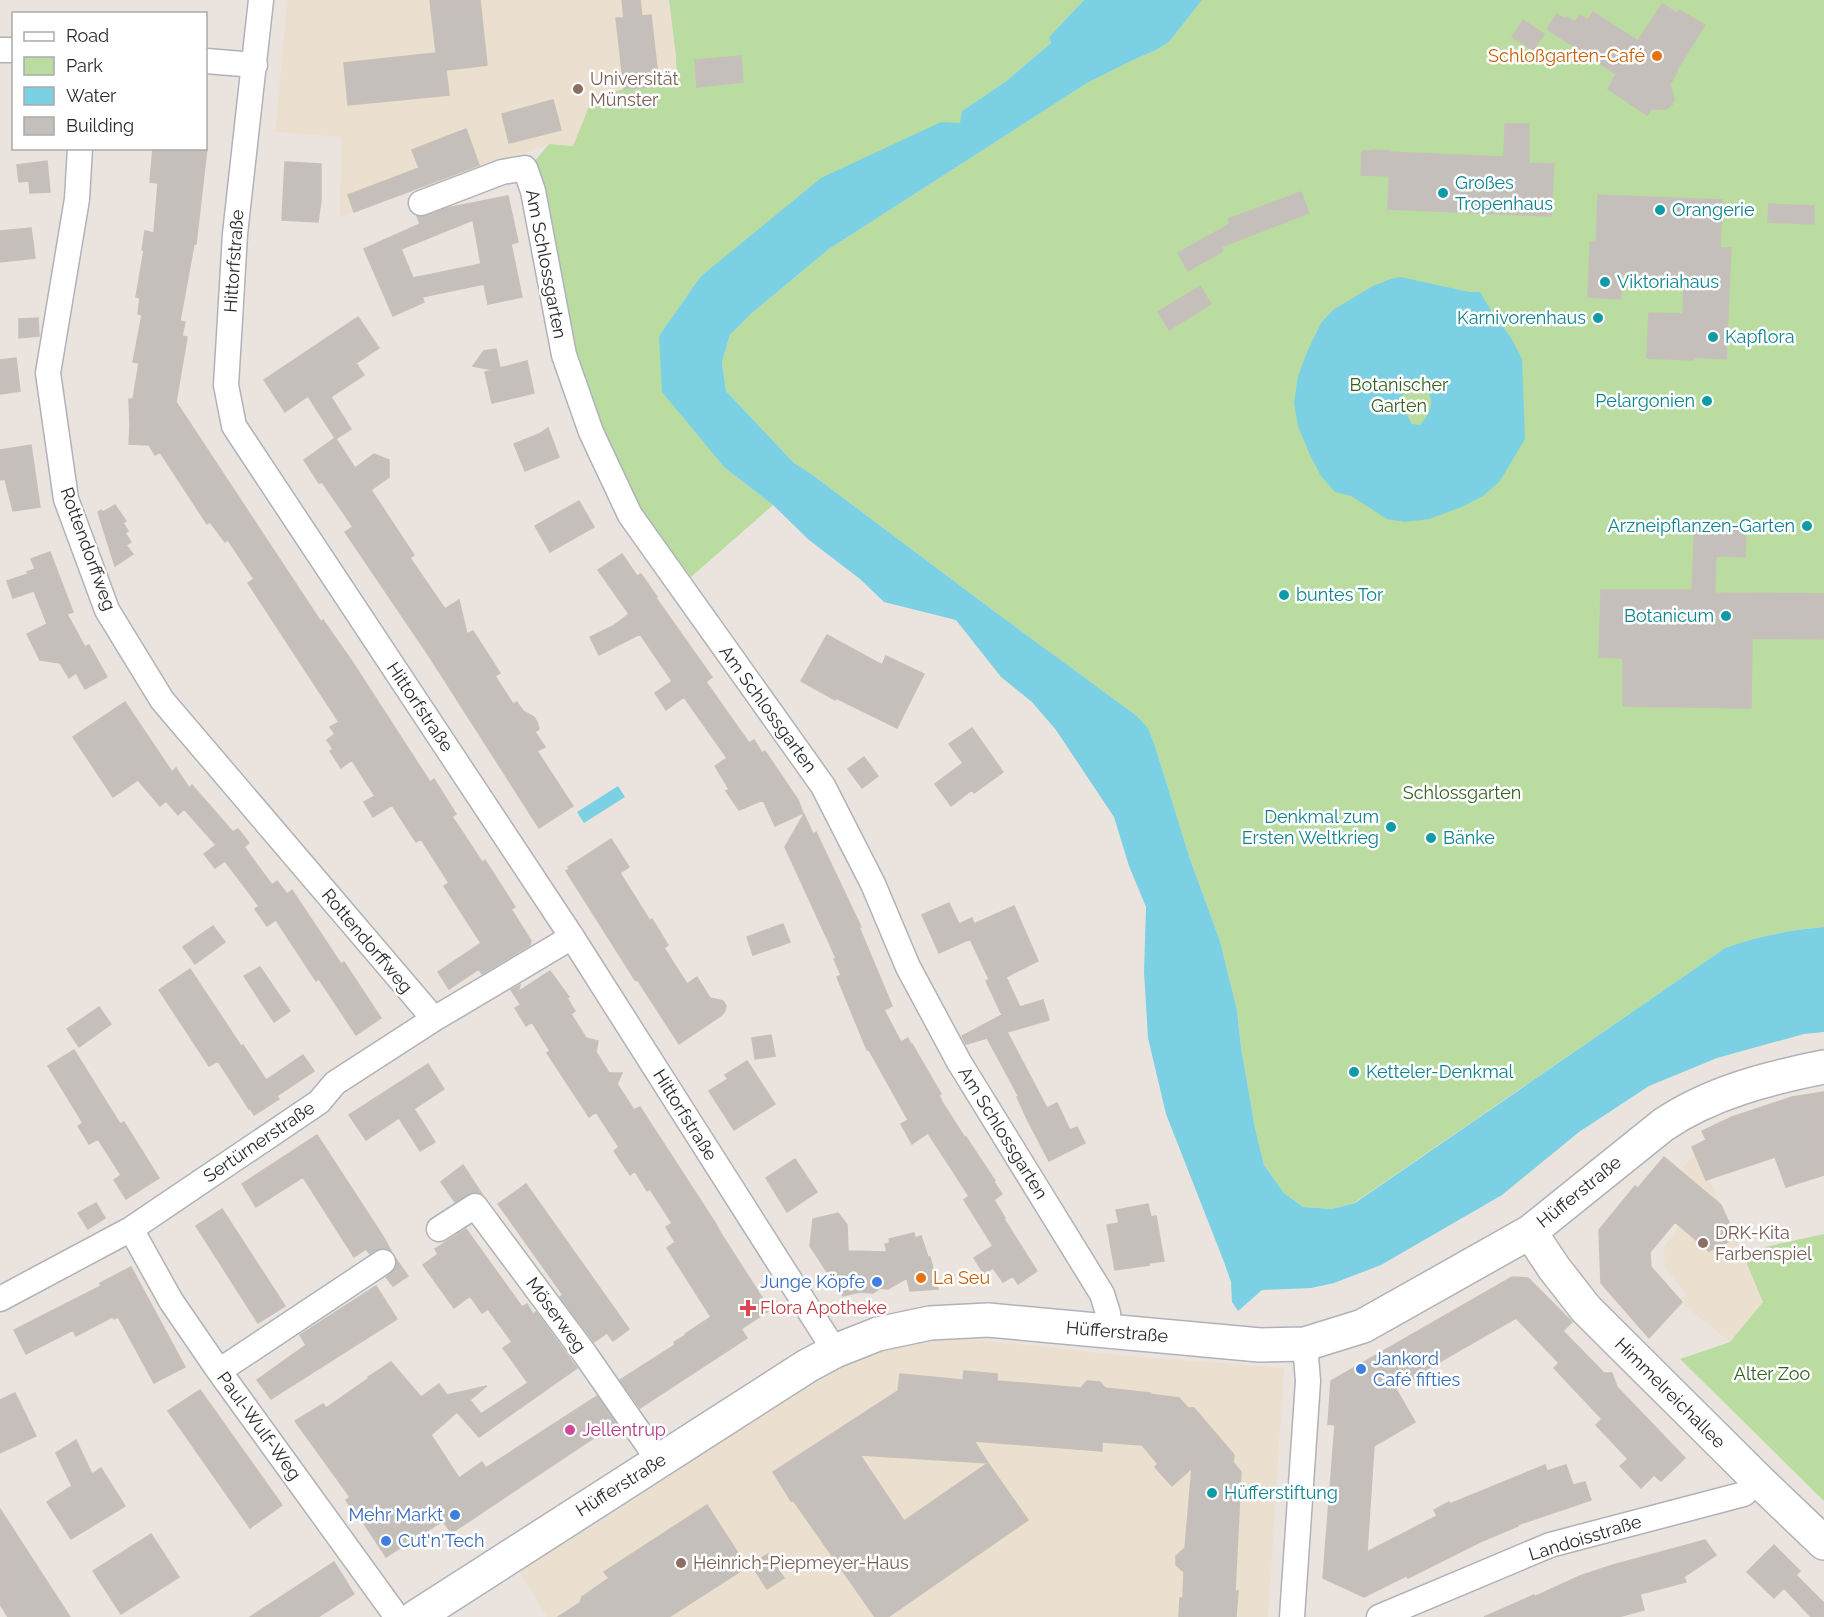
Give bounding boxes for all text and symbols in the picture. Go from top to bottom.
legend [12,12,207,150]
text: Road [66,25,109,46]
place label: Schloßgarten-Café [1488,45,1645,66]
marker: Schloßgarten-Café [1650,49,1664,63]
text: Park [66,55,103,76]
place label: Universität Münster [590,68,678,110]
marker: Universität Münster [571,82,585,96]
text: Water [66,85,117,106]
text: Building [66,115,134,136]
place label: Großes Tropenhaus [1455,172,1553,214]
marker: Großes Tropenhaus [1436,186,1450,200]
street label: Am Schlossgarten [522,187,571,340]
place label: Orangerie [1672,199,1755,220]
marker: Orangerie [1653,203,1667,217]
street label: Hittorfstraße [219,208,248,313]
place label: Viktoriahaus [1617,271,1719,292]
marker: Viktoriahaus [1598,275,1612,289]
place label: Karnivorenhaus [1457,307,1586,328]
marker: Karnivorenhaus [1591,311,1605,325]
place label: Kapflora [1725,326,1795,347]
marker: Kapflora [1706,330,1720,344]
park label: Botanischer Garten [1350,374,1449,416]
place label: Pelargonien [1595,390,1695,411]
marker: Pelargonien [1700,394,1714,408]
street label: Rottendorffweg [56,484,121,613]
place label: Arzneipflanzen-Garten [1608,515,1795,536]
marker: Arzneipflanzen-Garten [1800,519,1814,533]
place label: buntes Tor [1296,584,1384,605]
marker: buntes Tor [1277,588,1291,602]
place label: Botanicum [1624,605,1714,626]
marker: Botanicum [1719,609,1733,623]
street label: Am Schlossgarten [715,641,822,776]
street label: Hittorfstraße [383,658,458,756]
park label: Schlossgarten [1403,782,1521,803]
place label: Denkmal zum Ersten Weltkrieg [1242,806,1379,848]
marker: Denkmal zum Ersten Weltkrieg [1384,820,1398,834]
place label: Bänke [1443,827,1495,848]
marker: Bänke [1424,831,1438,845]
street label: Rottendorffweg [318,884,417,997]
place label: Ketteler-Denkmal [1366,1061,1514,1082]
street label: Am Schlossgarten [954,1063,1053,1203]
street label: Hittorfstraße [649,1065,722,1164]
marker: Ketteler-Denkmal [1347,1065,1361,1079]
street label: Sertürnerstraße [199,1096,319,1187]
street label: Hüfferstraße [1532,1151,1625,1232]
place label: DRK-Kita Farbenspiel [1715,1222,1812,1264]
marker: DRK-Kita Farbenspiel [1696,1236,1710,1250]
place label: La Seu [933,1267,990,1288]
place label: Junge Köpfe [760,1271,865,1292]
marker: La Seu [914,1271,928,1285]
street label: Möserweg [522,1273,591,1356]
marker: Junge Köpfe [870,1275,884,1289]
place label: Flora Apotheke [760,1297,887,1318]
marker: Flora Apotheke [741,1301,755,1315]
street label: Hüfferstraße [1065,1317,1169,1346]
street label: Himmelreichallee [1611,1333,1730,1452]
place label: Jankord Café fifties [1373,1348,1460,1390]
marker: Jankord Café fifties [1354,1362,1368,1376]
park label: Alter Zoo [1734,1363,1811,1384]
street label: Paul-Wulf-Weg [213,1368,306,1484]
place label: Jellentrup [582,1419,666,1440]
marker: Jellentrup [563,1423,577,1437]
street label: Hüfferstraße [572,1448,670,1521]
place label: Hüfferstiftung [1224,1482,1338,1503]
marker: Hüfferstiftung [1205,1486,1219,1500]
place label: Mehr Markt [348,1504,443,1525]
marker: Mehr Markt [448,1508,462,1522]
street label: Landoisstraße [1526,1510,1644,1565]
place label: Cut'n'Tech [398,1530,484,1551]
marker: Cut'n'Tech [379,1534,393,1548]
place label: Heinrich-Piepmeyer-Haus [693,1552,909,1573]
marker: Heinrich-Piepmeyer-Haus [674,1556,688,1570]

